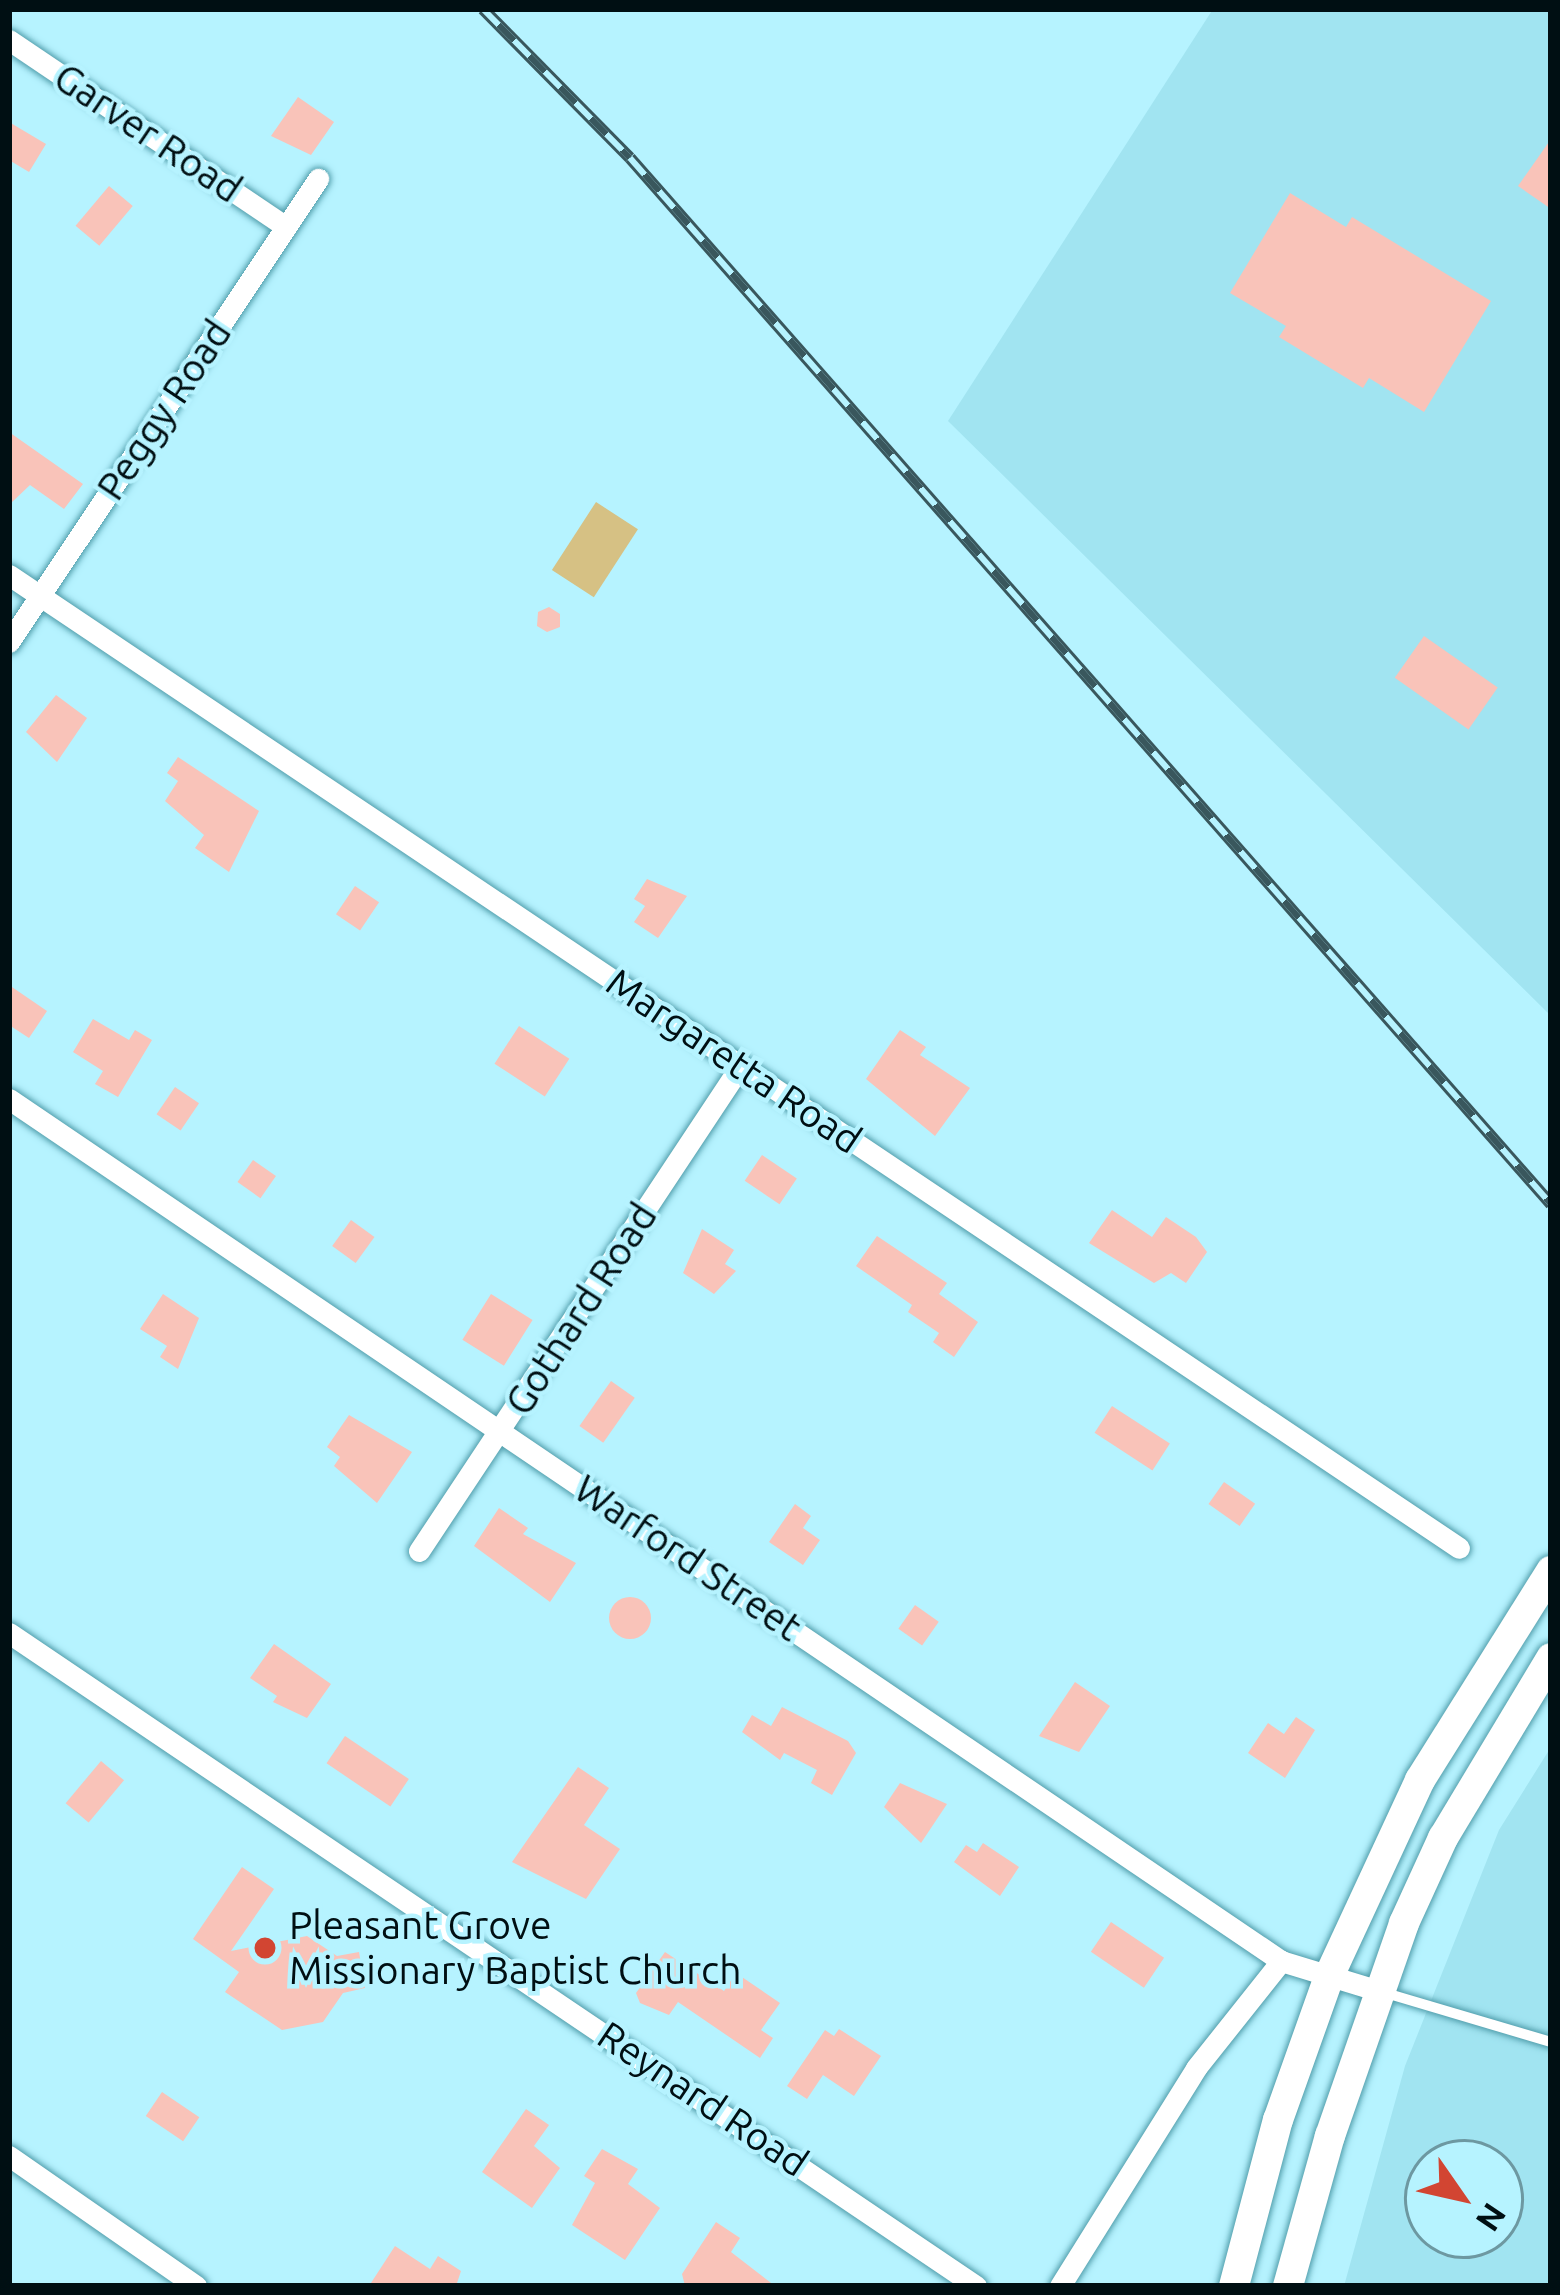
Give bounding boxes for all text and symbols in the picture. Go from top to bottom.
street label: Garver Road [46,53,250,213]
street label: Peggy Road [87,311,241,509]
street label: Margaretta Road [598,959,870,1163]
street label: Gothard Road [495,1194,667,1424]
street label: Warford Street [566,1465,810,1651]
place label: Pleasant Grove Missionary Baptist Church [289,1903,741,1994]
marker: Pleasant Grove Missionary Baptist Church [252,1935,278,1961]
street label: Reynard Road [589,2012,817,2186]
north arrow [1404,2139,1524,2259]
text: N [1470,2197,1514,2238]

